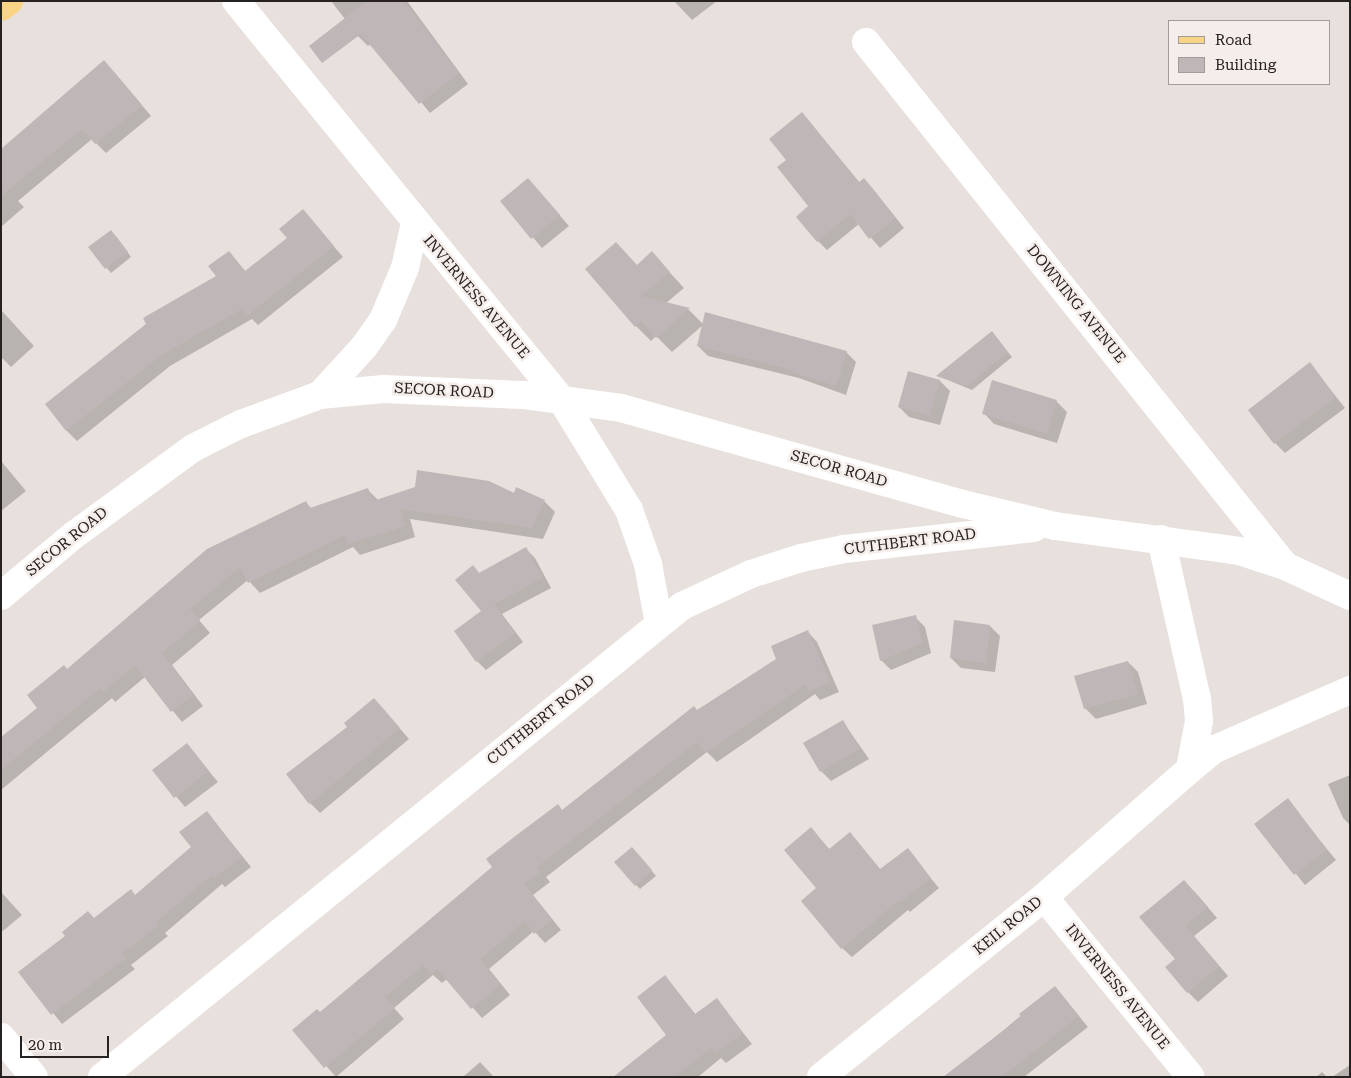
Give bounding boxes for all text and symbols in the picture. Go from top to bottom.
legend [1168,20,1331,85]
text: Road [1215,31,1252,49]
text: Building [1215,56,1276,74]
street label: INVERNESS AVENUE [419,232,533,362]
street label: DOWNING AVENUE [1023,241,1129,367]
street label: SECOR ROAD [394,379,494,403]
street label: SECOR ROAD [789,447,889,491]
street label: SECOR ROAD [23,504,111,580]
street label: CUTHBERT ROAD [843,525,977,559]
street label: CUTHBERT ROAD [484,671,598,769]
street label: KEIL ROAD [970,893,1046,959]
street label: INVERNESS AVENUE [1061,921,1173,1053]
scale bar [22,1026,111,1058]
text: 20 m [28,1036,62,1054]

